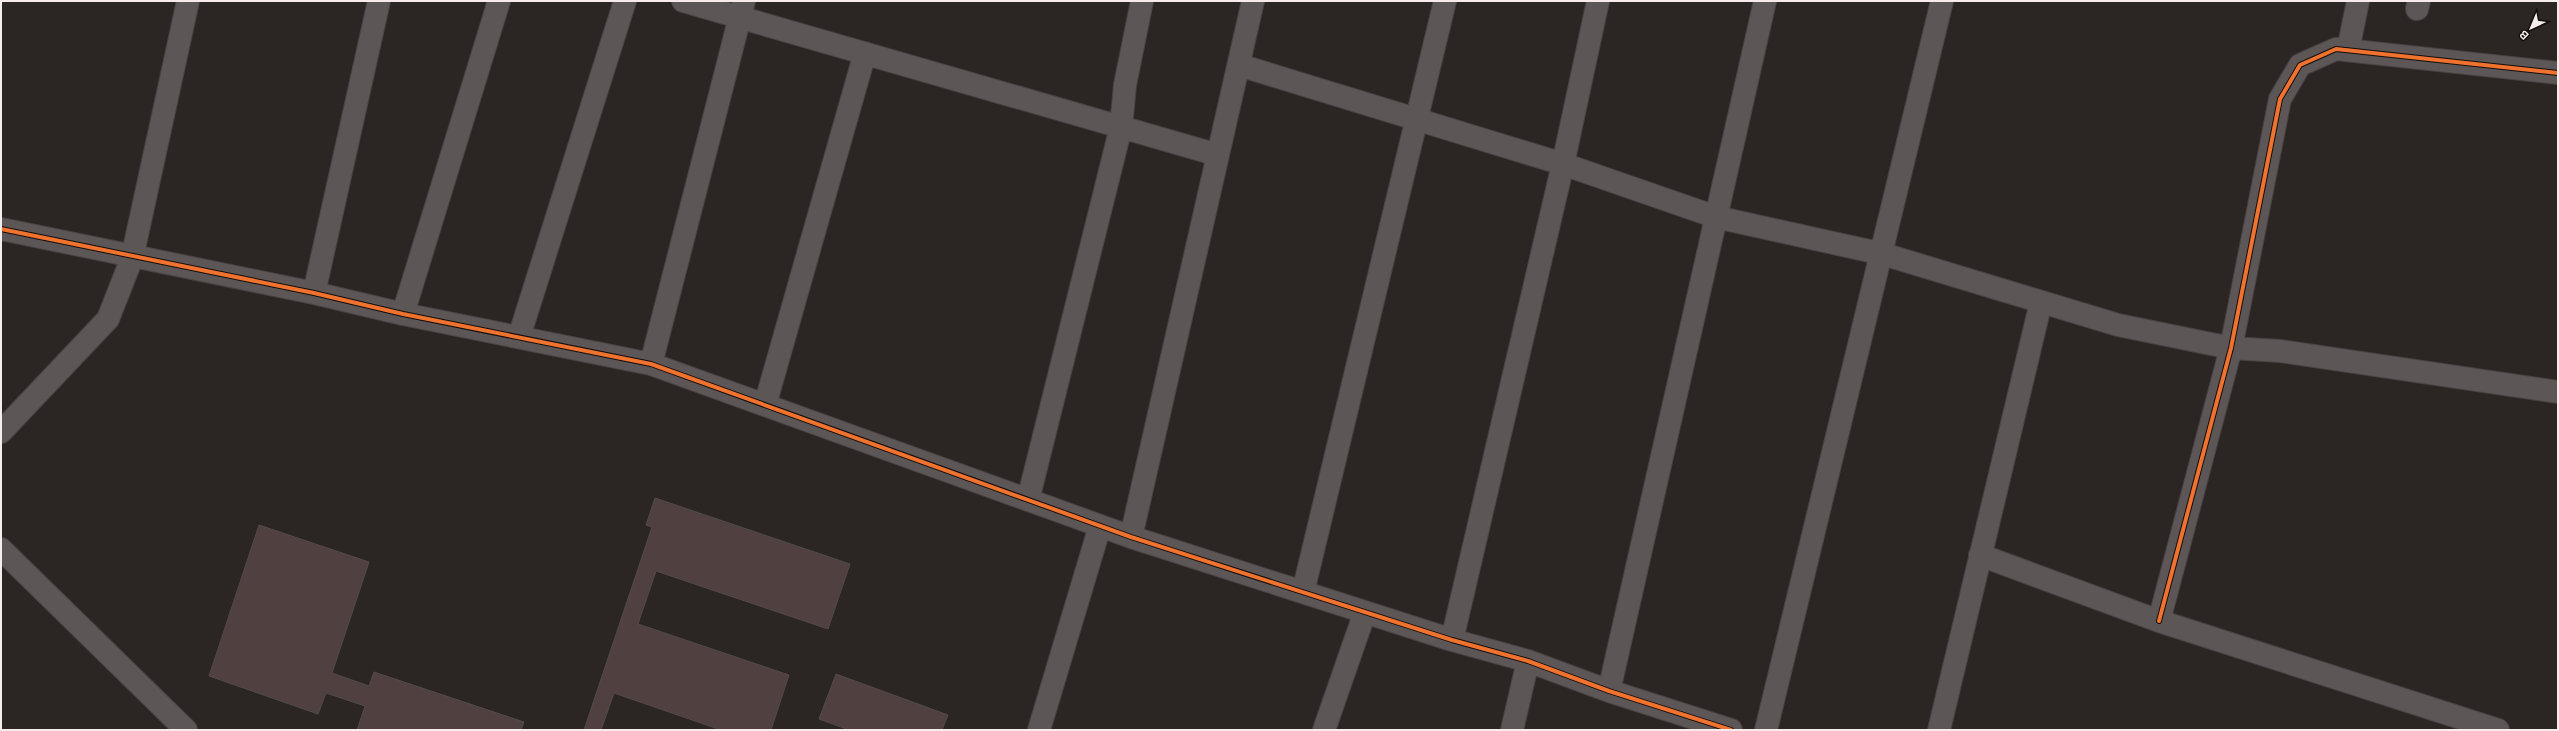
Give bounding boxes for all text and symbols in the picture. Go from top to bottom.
north arrow [2511,8,2551,48]
text: B [2517,27,2532,42]

